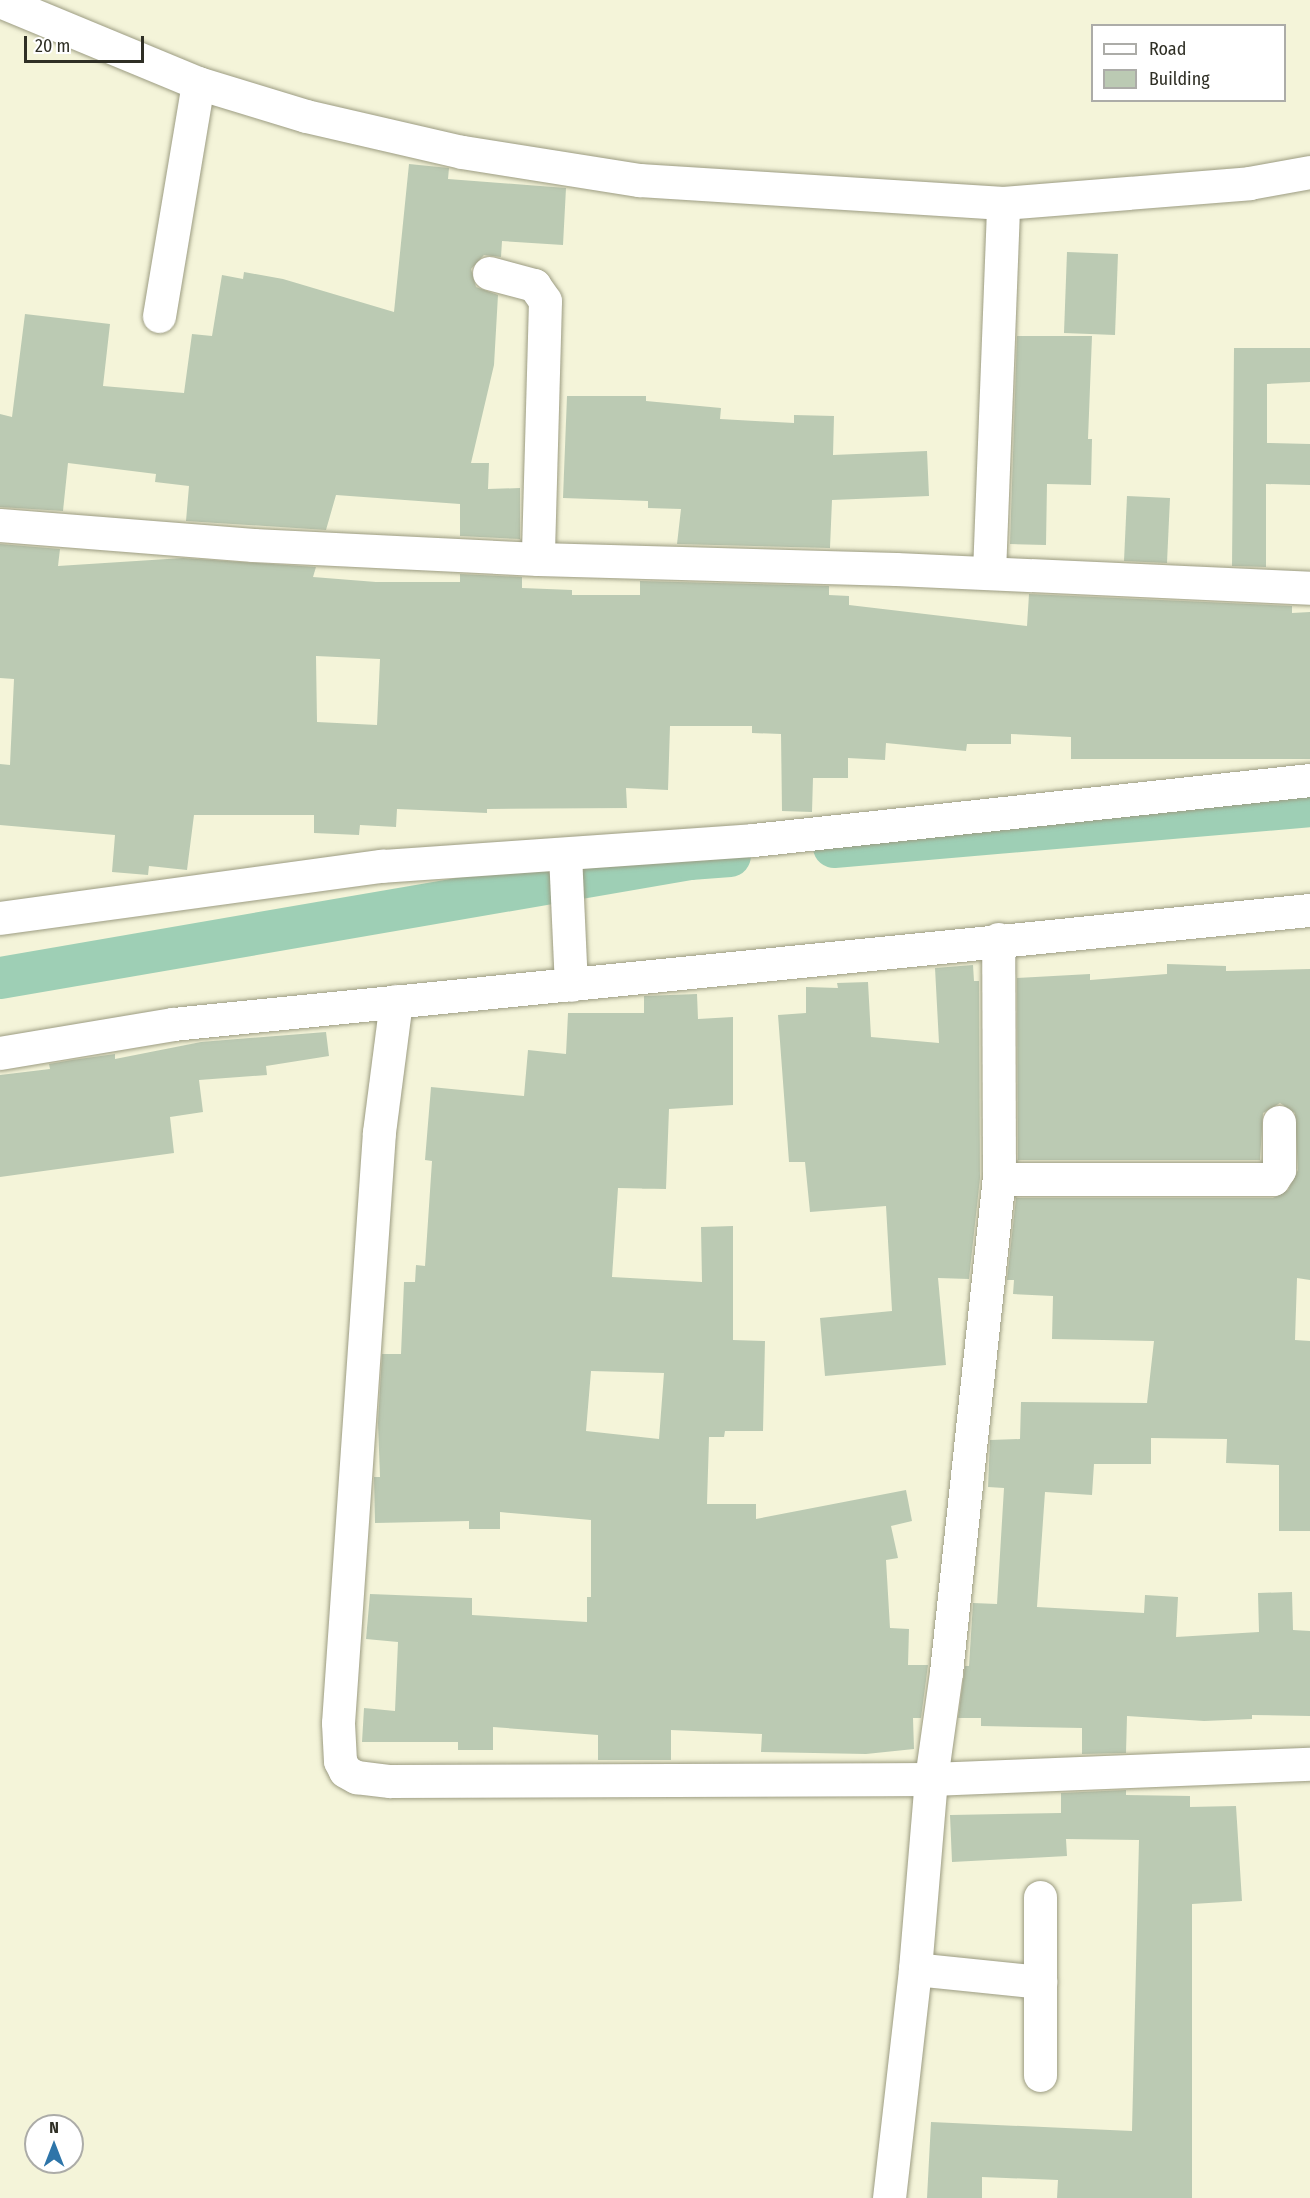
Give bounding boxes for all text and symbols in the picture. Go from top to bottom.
scale bar [27,24,147,62]
legend [1091,24,1286,102]
text: 20 m [35,35,70,57]
text: Road [1149,38,1186,60]
text: Building [1149,68,1210,90]
north arrow [24,2114,84,2174]
text: N [49,2118,59,2137]

